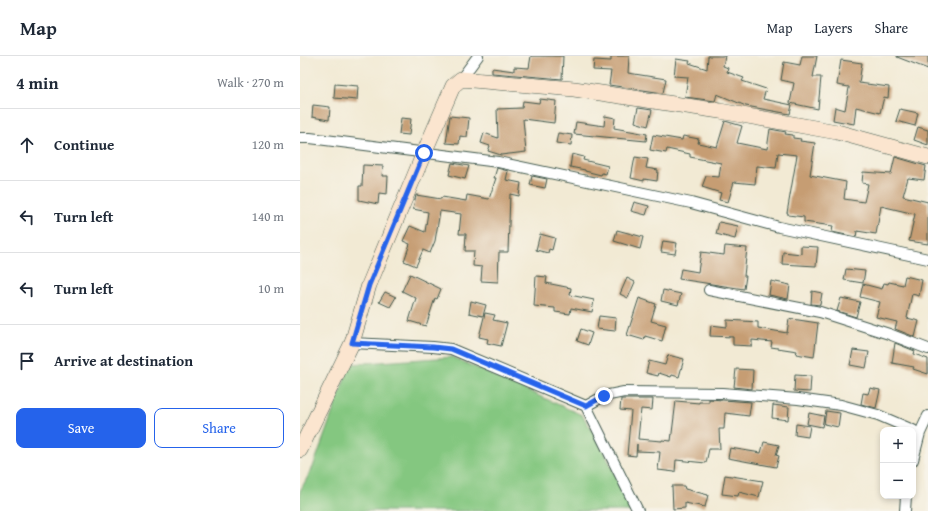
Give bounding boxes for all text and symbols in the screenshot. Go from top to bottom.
text: Map [20,14,57,42]
text: Map [767,18,793,38]
text: Layers [815,18,853,38]
text: Share [875,18,908,38]
text: 4 min [16,70,58,95]
text: Walk · 270 m [217,73,284,92]
icon: ahead [16,134,38,156]
text: Continue [54,134,115,155]
text: 120 m [252,135,284,154]
route start [415,144,433,162]
icon: left [16,206,38,228]
text: Turn left [54,206,113,227]
text: 140 m [252,207,284,226]
icon: left [16,278,38,300]
text: Turn left [54,278,113,299]
text: 10 m [258,279,284,298]
icon: arrive [16,350,38,372]
text: Arrive at destination [54,350,193,371]
route end [595,387,613,405]
button: Save [16,408,146,448]
button: Share [154,408,284,448]
map controls [880,427,916,499]
button: + [880,427,916,463]
button: − [880,463,916,499]

